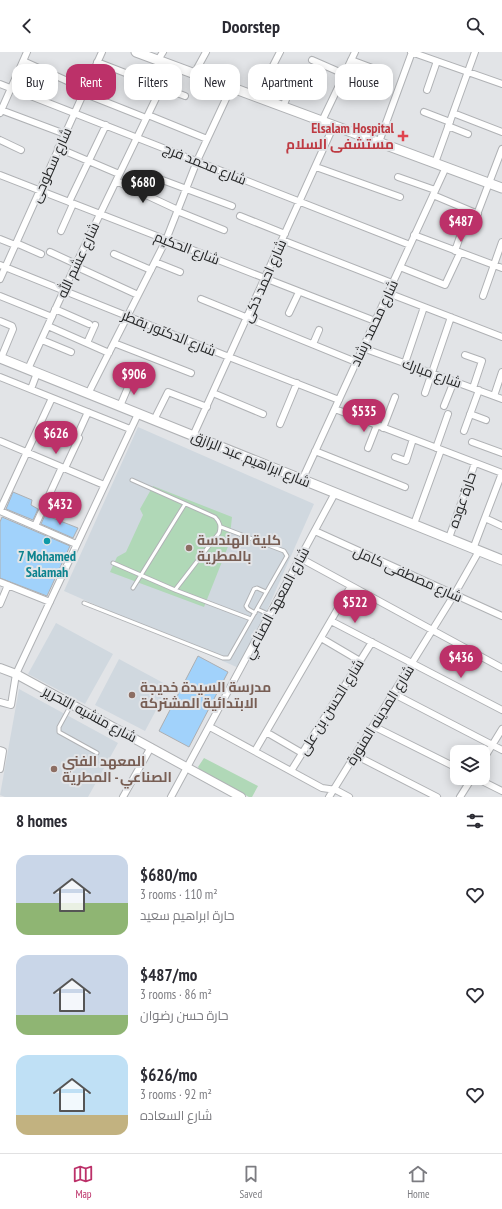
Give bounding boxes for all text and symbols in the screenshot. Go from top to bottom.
icon: back [16,15,38,37]
text: Doorstep [222,15,280,38]
icon: search [464,15,486,37]
chip: Buy [12,64,58,100]
chip: Rent [66,64,116,100]
chip: Filters [124,64,182,100]
chip: New [190,64,240,100]
chip: Apartment [248,64,327,100]
chip: House [335,64,393,100]
place label: Elsalam Hospital مستشفى السلام [286,119,395,154]
street label: شارع سطوحى [26,125,76,205]
marker: Elsalam Hospital مستشفى السلام [397,130,409,142]
street label: شارع محمد فرج [161,139,249,189]
pin: $680 [119,170,167,204]
text: $680 [131,174,155,191]
pin: $487 [437,209,485,243]
text: $487 [449,213,473,230]
street label: شارع عشم الله [53,219,104,301]
street label: شارع الحكيم [151,227,222,270]
street label: شارع احمد ذكى [238,236,290,326]
street label: شارع محمد رشاد [346,277,402,369]
street label: شارع الدكتور بقطر [118,306,219,360]
street label: شارع مبارك [400,354,464,392]
pin: $906 [110,362,158,396]
text: $906 [122,366,146,383]
pin: $535 [340,399,388,433]
text: $535 [352,403,376,420]
pin: $626 [32,421,80,455]
text: $626 [44,425,68,442]
street label: شارع ابراهيم عبد الرازق [188,427,313,492]
street label: حارة عوده [444,470,480,530]
pin: $432 [36,492,84,526]
text: $432 [48,496,72,513]
place label: كلية الهندسة بالمطرية [197,531,281,565]
marker: 7 Mohamed Salamah [42,536,52,546]
street label: شارع مصطفى كامل [351,542,465,606]
marker: كلية الهندسة بالمطرية [184,543,194,553]
street label: شارع المعهد الصناعي [239,544,316,663]
place label: 7 Mohamed Salamah [18,547,76,581]
pin: $522 [331,590,379,624]
text: $522 [343,594,367,611]
pin: $436 [437,645,485,679]
text: $436 [449,649,473,666]
street label: شارع الحسن بن على [294,656,368,758]
street label: شارع المدينه المنورة [342,662,418,768]
place label: مدرسة السيدة خديجة الابتدائية المشتركة [140,678,271,712]
street label: شارع منشيه التحرير [39,681,140,746]
marker: مدرسة السيدة خديجة الابتدائية المشتركة [127,690,137,700]
map controls [450,745,490,785]
button: layers [450,745,490,785]
place label: المعهد الفني الصناعي - المطرية [62,752,172,789]
marker: المعهد الفني الصناعي - المطرية [49,764,59,774]
text: 8 homes [16,810,67,832]
icon: filters [464,810,486,832]
text: $680/mo [140,864,197,886]
icon: home [48,871,96,919]
icon: heart [464,884,486,906]
text: 3 rooms · 110 m² [140,886,218,903]
text: حارة ابراهيم سعيد [140,907,234,924]
text: $487/mo [140,964,197,986]
icon: home [48,971,96,1019]
icon: heart [464,984,486,1006]
text: 3 rooms · 86 m² [140,986,212,1003]
text: حارة حسن رضوان [140,1007,229,1024]
text: $626/mo [140,1064,197,1086]
icon: home [48,1071,96,1119]
icon: heart [464,1084,486,1106]
text: 3 rooms · 92 m² [140,1086,212,1103]
text: شارع السعاده [140,1107,212,1124]
tab: Map [72,1163,94,1201]
tab: Saved [239,1163,262,1201]
tab: Home [407,1163,430,1201]

